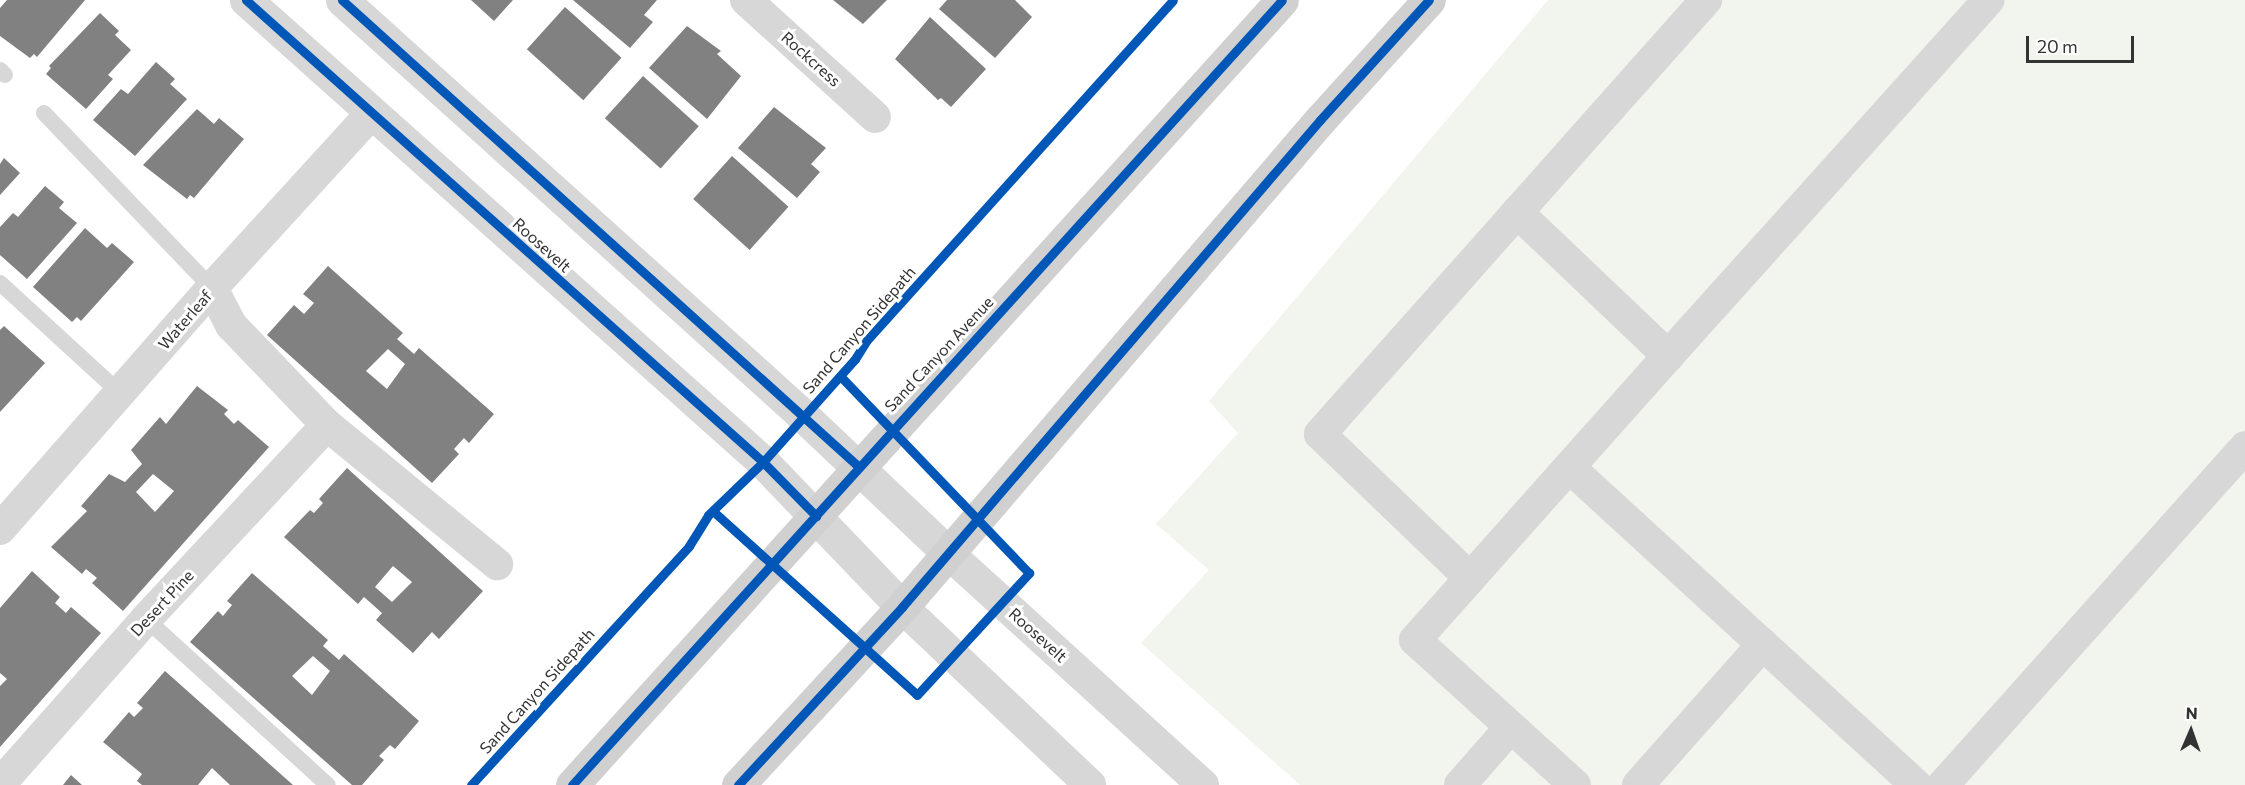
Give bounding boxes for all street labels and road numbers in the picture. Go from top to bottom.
street label: Rockcress [777,27,845,91]
street label: Roosevelt [509,214,575,276]
street label: Sand Canyon Sidepath [799,263,919,397]
street label: Waterleaf [154,286,216,354]
street label: Sand Canyon Avenue [881,292,997,416]
street label: Desert Pine [126,566,198,640]
street label: Roosevelt [1005,604,1071,666]
street label: Sand Canyon Sidepath [476,624,598,758]

